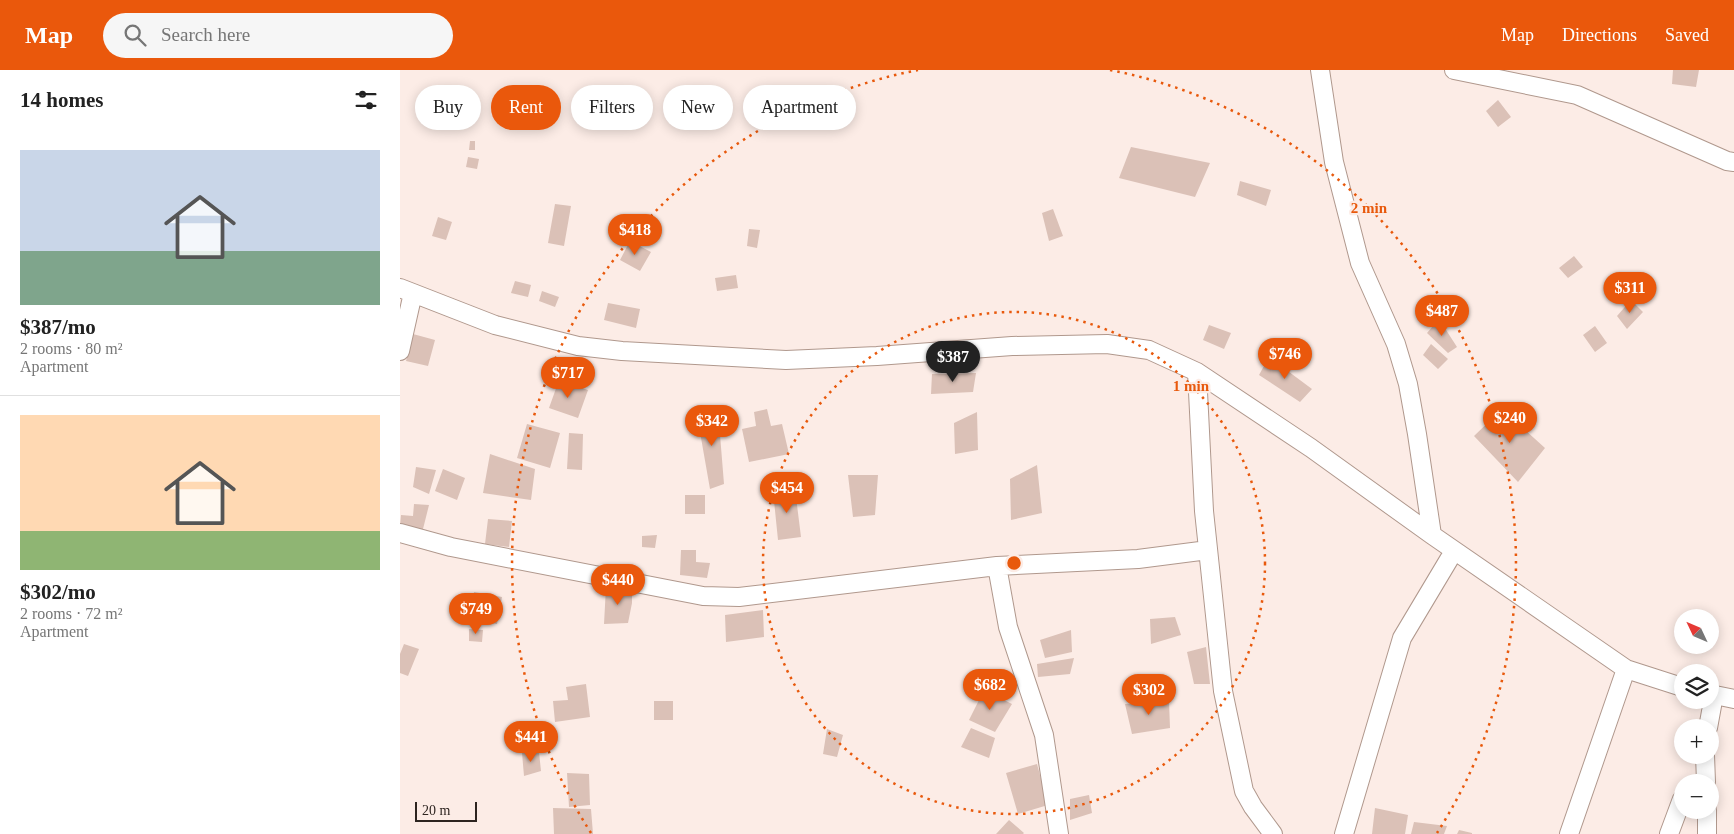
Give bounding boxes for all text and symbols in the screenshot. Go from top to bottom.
search box [103,13,453,58]
icon: search [121,21,149,49]
text: Map [25,22,73,48]
text: Search here [161,24,250,45]
text: Map [1501,25,1534,45]
text: Directions [1562,25,1637,45]
text: Saved [1665,25,1709,45]
chip: Buy [415,85,481,130]
chip: Rent [491,85,561,130]
chip: Filters [571,85,653,130]
chip: New [663,85,733,130]
chip: Apartment [743,85,856,130]
icon: filters [352,86,380,114]
text: 14 homes [20,88,103,112]
icon: home [155,182,245,272]
text: 2 min [1351,200,1388,216]
pin: $418 [605,214,665,256]
text: $418 [619,221,651,238]
pin: $311 [1600,272,1660,314]
text: $311 [1614,279,1646,296]
pin: $487 [1412,294,1472,337]
text: $487 [1426,302,1458,319]
text: $387/mo [20,315,96,339]
pin: $746 [1255,338,1315,380]
text: 2 rooms · 80 m² [20,340,123,357]
pin: $387 [923,340,983,383]
text: $746 [1269,345,1301,362]
text: $387 [937,348,969,365]
pin: $717 [538,356,598,399]
text: Apartment [20,358,88,375]
text: $717 [552,364,584,381]
text: 1 min [1173,378,1210,394]
pin: $240 [1480,402,1540,444]
pin: $342 [682,404,742,447]
text: $240 [1494,409,1526,426]
text: $342 [696,412,728,429]
icon: home [155,448,245,538]
pin: $454 [757,472,817,514]
text: $454 [771,479,803,496]
centre of rings [1005,554,1023,572]
pin: $440 [588,564,648,606]
text: $440 [602,571,634,588]
text: $302/mo [20,580,96,604]
pin: $749 [446,592,506,635]
text: $749 [460,600,492,617]
text: 2 rooms · 72 m² [20,605,123,622]
north arrow [1674,609,1719,654]
map controls [1674,609,1719,819]
text: Apartment [20,623,88,640]
button: layers [1674,664,1719,709]
pin: $682 [960,668,1020,711]
pin: $302 [1119,674,1179,716]
text: $682 [974,676,1006,693]
text: $302 [1133,681,1165,698]
button: + [1674,719,1719,764]
pin: $441 [501,720,561,763]
text: $441 [515,728,547,745]
button: − [1674,774,1719,819]
scale bar [415,799,478,822]
text: 20 m [422,803,450,818]

